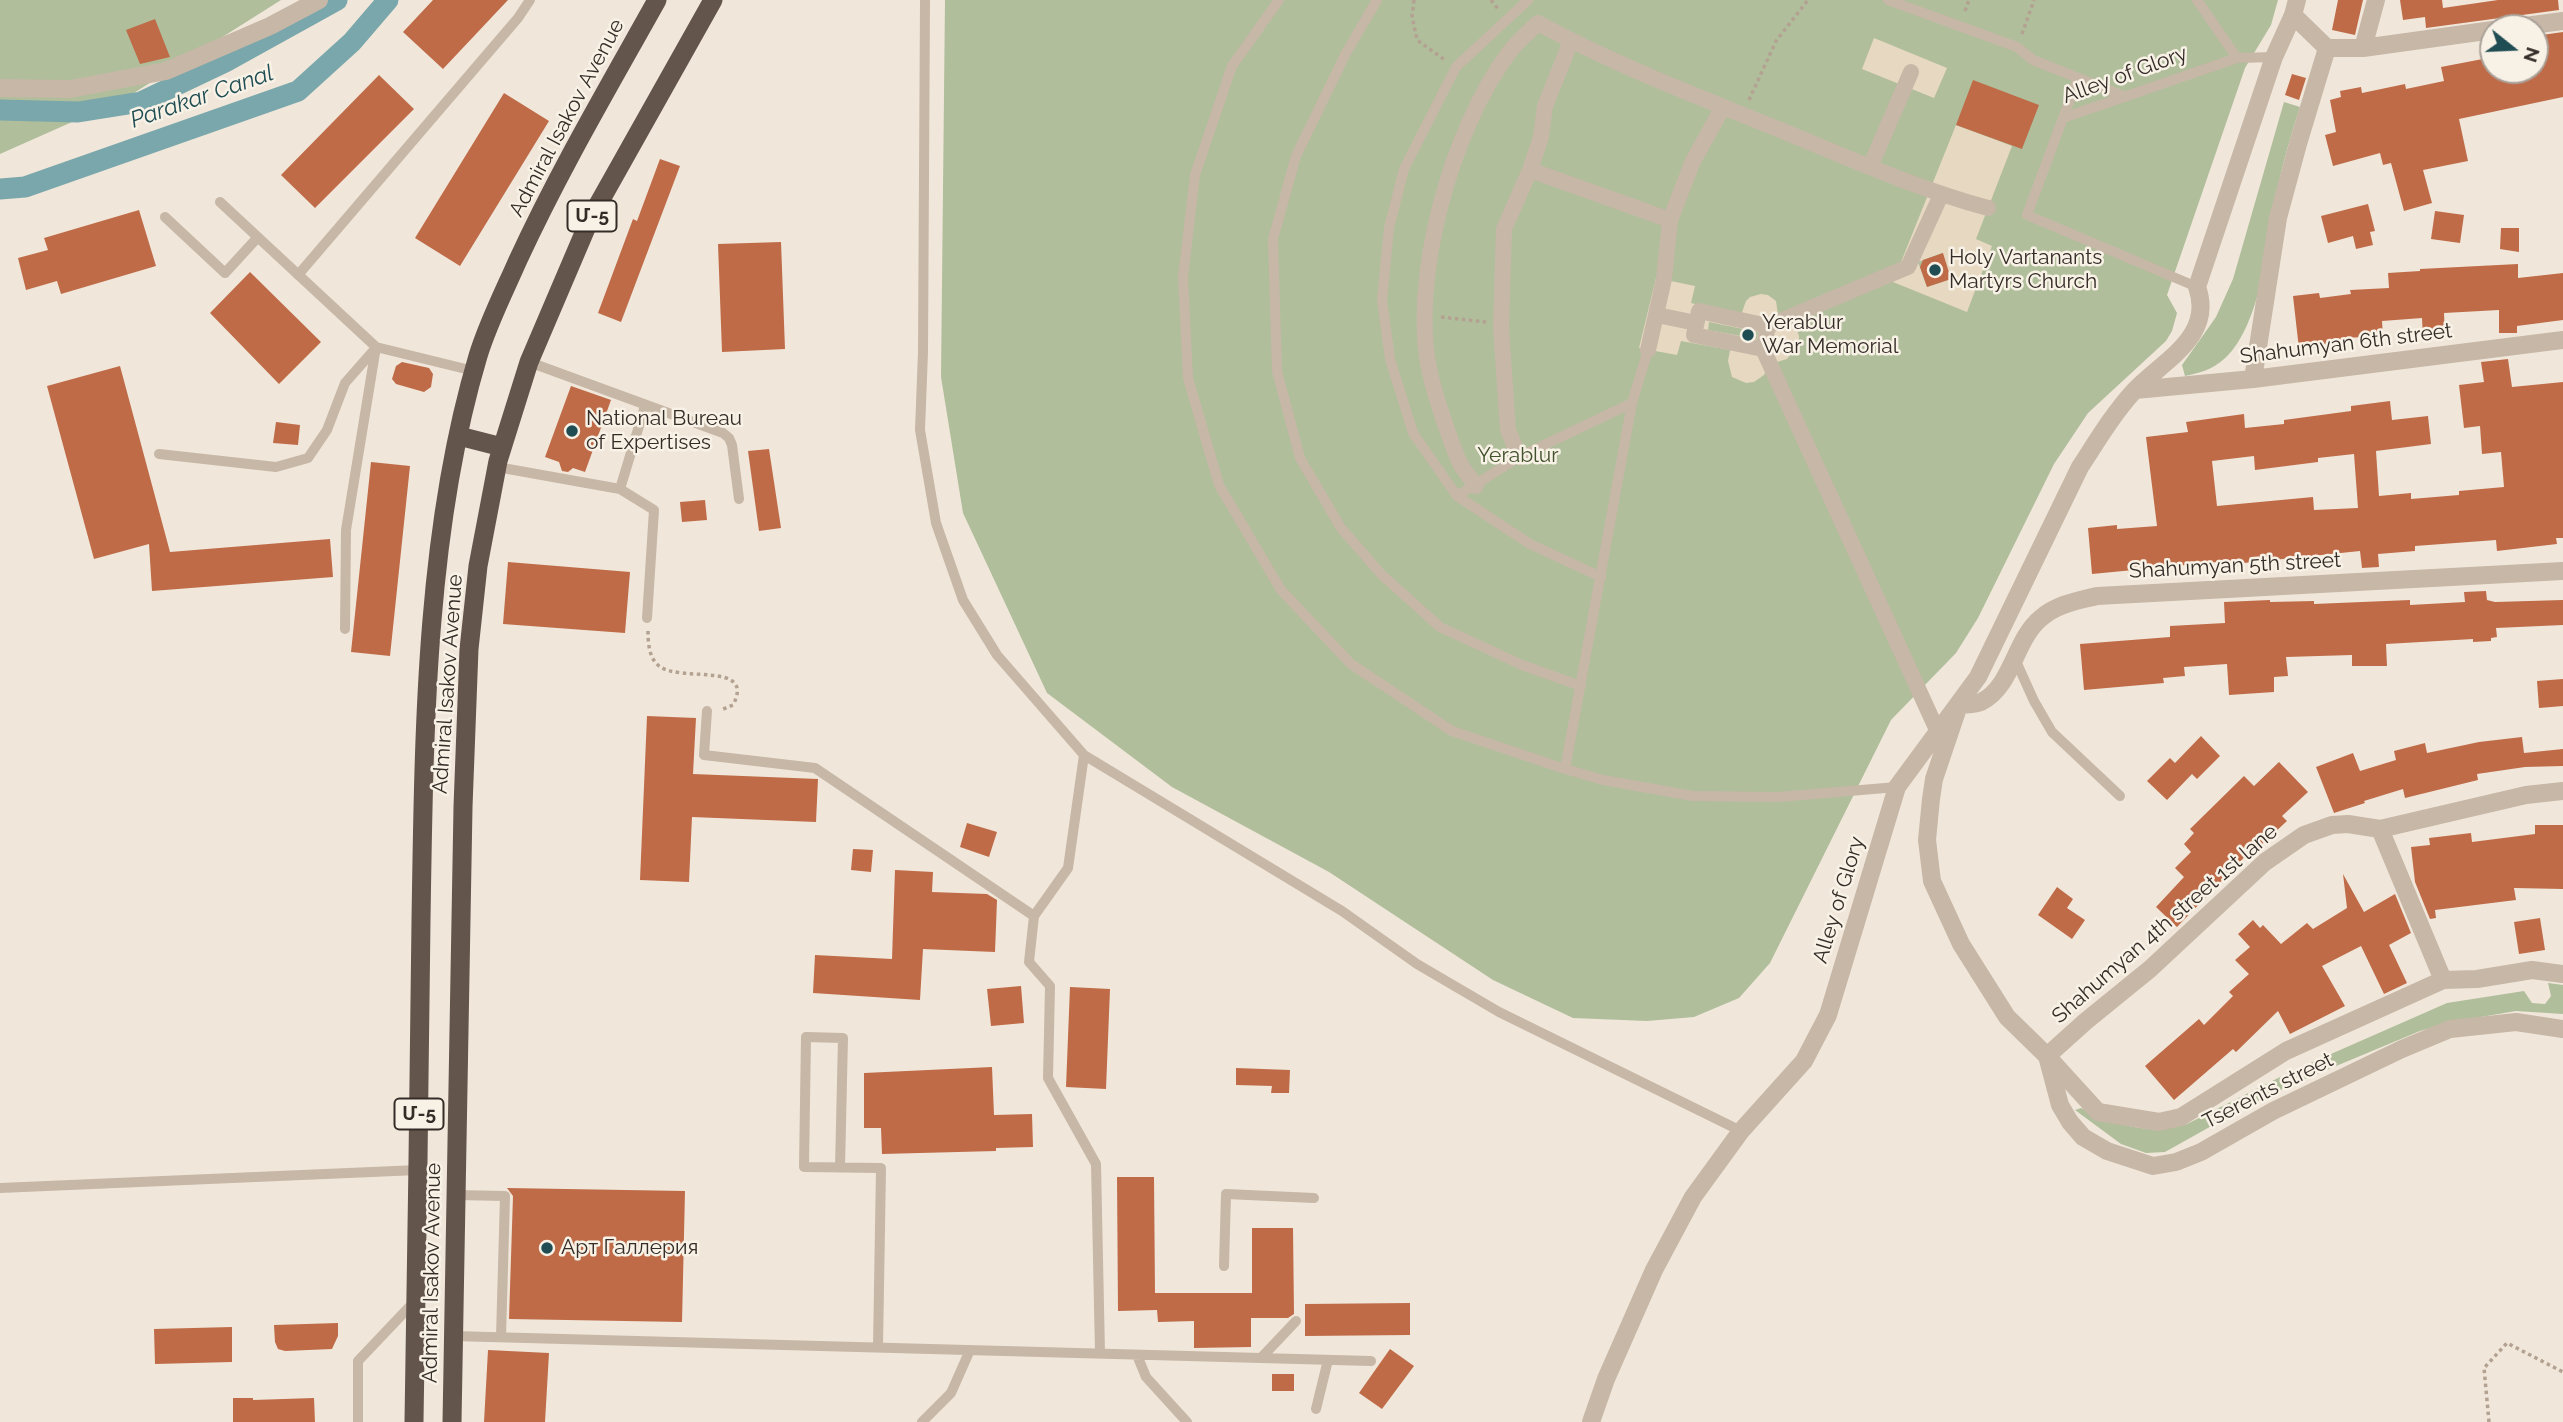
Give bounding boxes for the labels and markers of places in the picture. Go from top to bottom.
place label: Holy Vartanants Martyrs Church [1949,245,2102,295]
marker: Holy Vartanants Martyrs Church [1927,262,1943,278]
place label: Yerablur War Memorial [1762,310,1898,360]
marker: Yerablur War Memorial [1740,327,1756,343]
place label: National Bureau of Expertises [586,406,742,456]
marker: National Bureau of Expertises [564,423,580,439]
place label: Арт Галлерия [561,1235,698,1261]
marker: Арт Галлерия [539,1240,555,1256]

